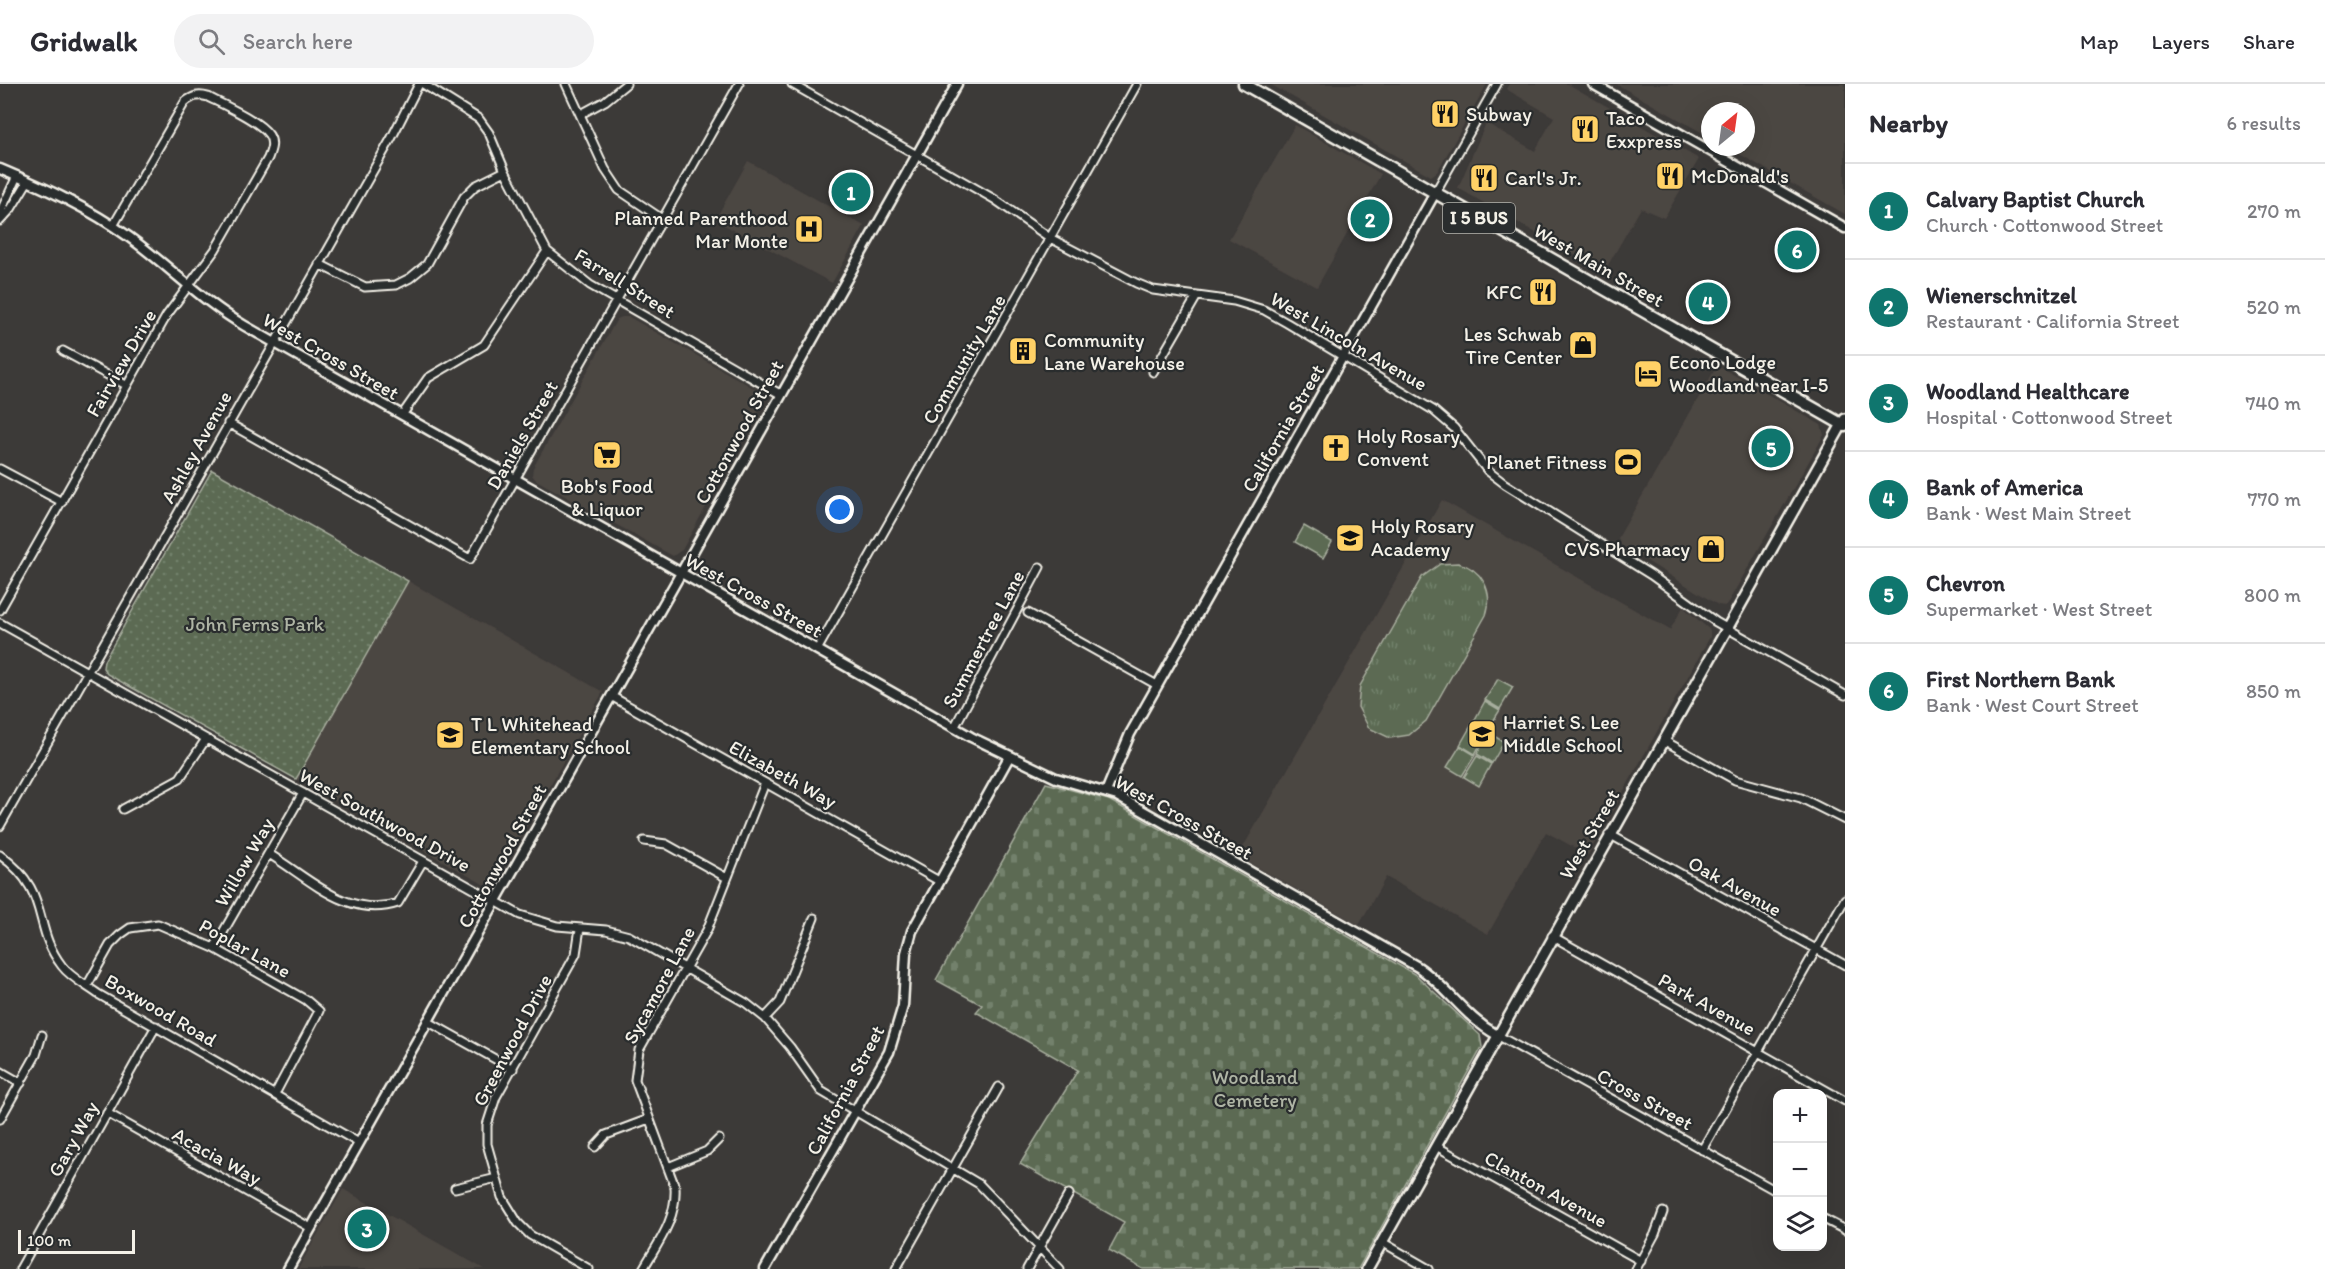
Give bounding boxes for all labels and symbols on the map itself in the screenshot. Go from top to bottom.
restaurant icon: Subway [1429,98,1461,130]
place label: Subway [1466,102,1532,126]
north arrow [1701,102,1755,156]
place label: Taco Exxpress [1606,106,1682,153]
restaurant icon: Taco Exxpress [1569,113,1601,145]
restaurant icon: McDonald's [1654,160,1686,192]
restaurant icon: Carl's Jr. [1468,162,1500,194]
place label: McDonald's [1691,164,1789,188]
place label: Carl's Jr. [1505,166,1582,190]
pin: 1 [832,170,870,214]
pin: 2 [1350,196,1390,242]
road number: I 5 BUS [1443,203,1515,233]
place label: Planned Parenthood Mar Monte [614,206,788,253]
hospital icon: Planned Parenthood Mar Monte [793,213,825,245]
street label: West Main Street [1530,218,1668,312]
pin: 6 [1778,228,1816,272]
street label: Farrell Street [570,243,680,323]
restaurant icon: KFC [1527,276,1559,308]
place label: KFC [1486,280,1522,304]
pin: 4 [1688,280,1728,324]
street label: West Lincoln Avenue [1266,286,1432,396]
street label: Community Lane [917,290,1011,428]
street label: Fairview Drive [81,305,161,421]
street label: West Cross Street [259,307,404,405]
place label: Les Schwab Tire Center [1464,322,1562,369]
place label: Community Lane Warehouse [1044,328,1185,375]
shop icon: Les Schwab Tire Center [1567,329,1599,361]
building icon: Community Lane Warehouse [1007,335,1039,367]
place label: Econo Lodge Woodland near I-5 [1669,350,1828,397]
street label: Cottonwood Street [689,356,789,508]
hotel icon: Econo Lodge Woodland near I-5 [1632,358,1664,390]
street label: California Street [1237,360,1329,496]
street label: Daniels Street [481,376,563,494]
street label: Ashley Avenue [155,387,237,507]
place label: Holy Rosary Convent [1357,424,1460,471]
pin: 5 [1752,426,1790,470]
church icon: Holy Rosary Convent [1320,432,1352,464]
supermarket icon: Bob's Food & Liquor [591,439,623,471]
sports icon: Planet Fitness [1612,446,1644,478]
place label: Planet Fitness [1486,450,1607,474]
place label: Bob's Food & Liquor [561,474,653,521]
your location [825,495,854,524]
place label: Holy Rosary Academy [1371,514,1474,561]
school or university icon: Holy Rosary Academy [1334,522,1366,554]
shop icon: CVS Pharmacy [1695,533,1727,565]
place label: CVS Pharmacy [1564,537,1691,561]
street label: West Cross Street [681,547,827,643]
street label: Summertree Lane [937,566,1029,712]
park label: John Ferns Park [186,612,325,636]
place label: Harriet S. Lee Middle School [1503,710,1622,757]
place label: T L Whitehead Elementary School [471,712,631,759]
school or university icon: Harriet S. Lee Middle School [1466,718,1498,750]
school or university icon: T L Whitehead Elementary School [434,719,466,751]
street label: Elizabeth Way [725,735,841,814]
street label: West Southwood Drive [295,763,475,877]
street label: West Cross Street [1111,769,1257,865]
street label: Cottonwood Street [452,780,552,932]
street label: West Street [1554,784,1625,883]
street label: Willow Way [209,813,279,911]
street label: Oak Avenue [1684,851,1786,921]
street label: Poplar Lane [195,913,295,983]
street label: Sycamore Lane [618,922,700,1048]
street label: Park Avenue [1654,967,1760,1041]
street label: Boxwood Road [101,968,221,1052]
street label: Greenwood Drive [467,970,557,1110]
street label: California Street [801,1021,889,1159]
street label: Cross Street [1593,1063,1697,1135]
park label: Woodland Cemetery [1212,1065,1298,1112]
street label: Gary Way [43,1097,104,1181]
street label: Acacia Way [168,1122,266,1191]
street label: Clanton Avenue [1480,1145,1612,1233]
pin: 3 [348,1206,386,1252]
scale bar [18,1227,135,1254]

